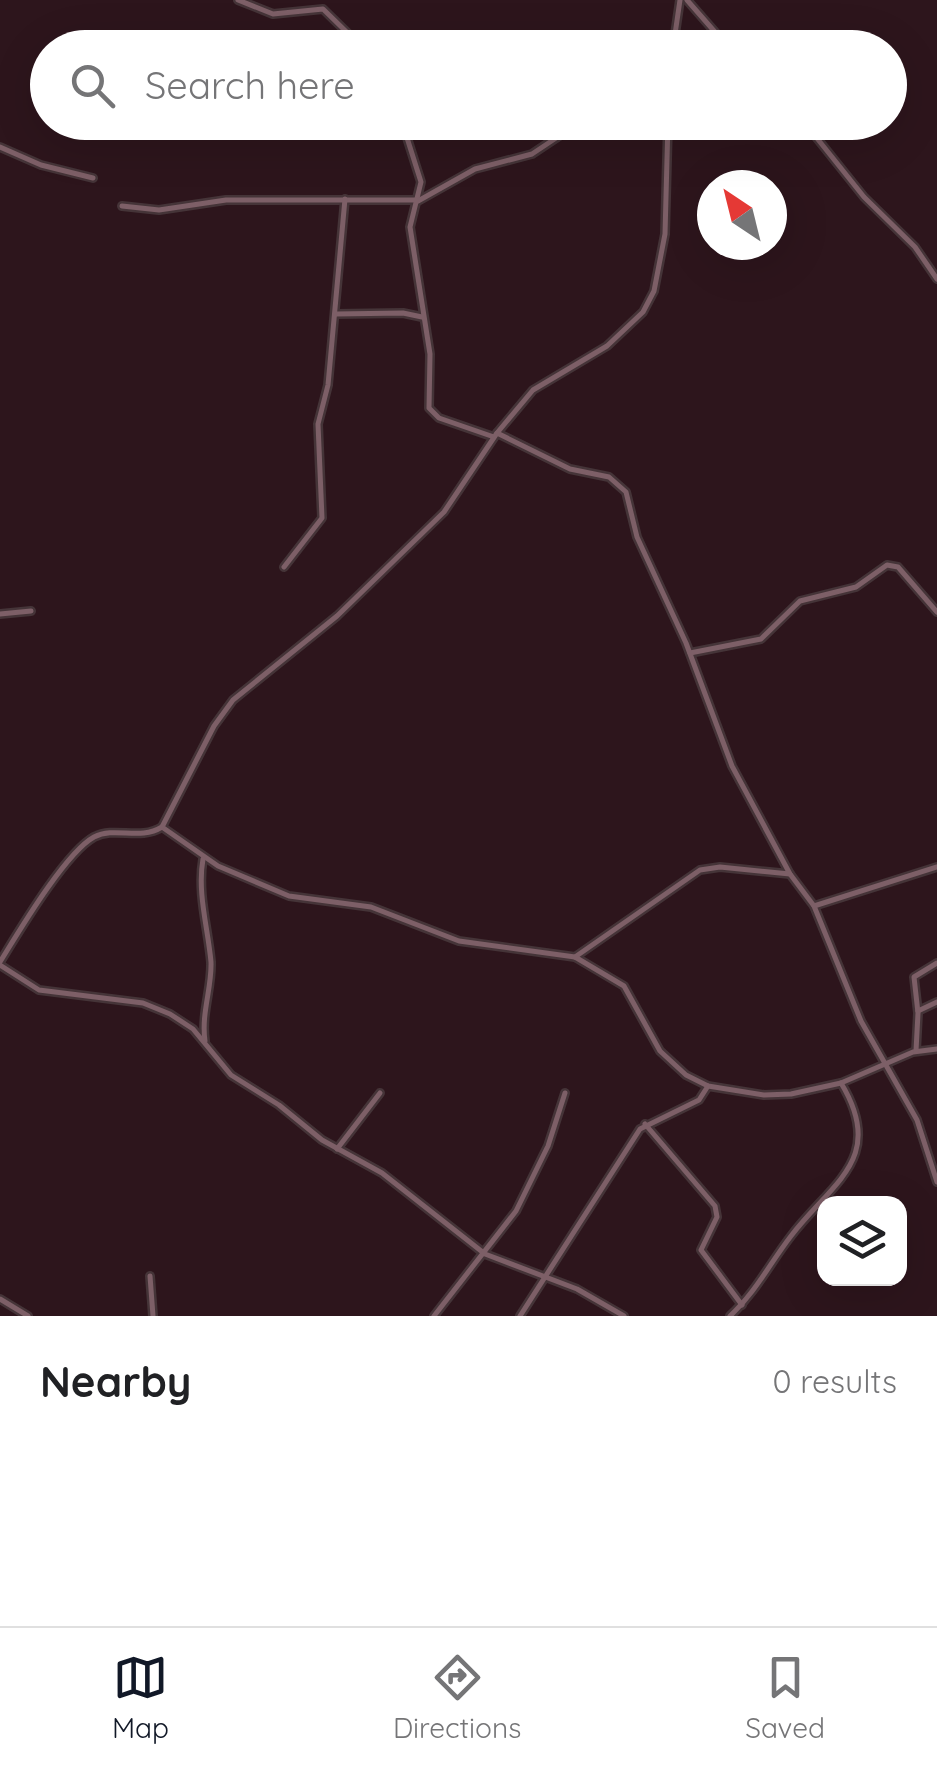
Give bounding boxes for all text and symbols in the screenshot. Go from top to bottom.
search box [30,30,907,140]
icon: search [65,58,120,113]
text: Search here [145,61,355,109]
north arrow [697,170,787,260]
map controls [817,1196,907,1286]
button: layers [817,1196,907,1286]
text: Nearby [40,1355,191,1408]
text: 0 results [773,1361,897,1401]
tab: Map [112,1650,169,1745]
tab: Directions [393,1650,521,1745]
tab: Saved [745,1650,825,1745]

